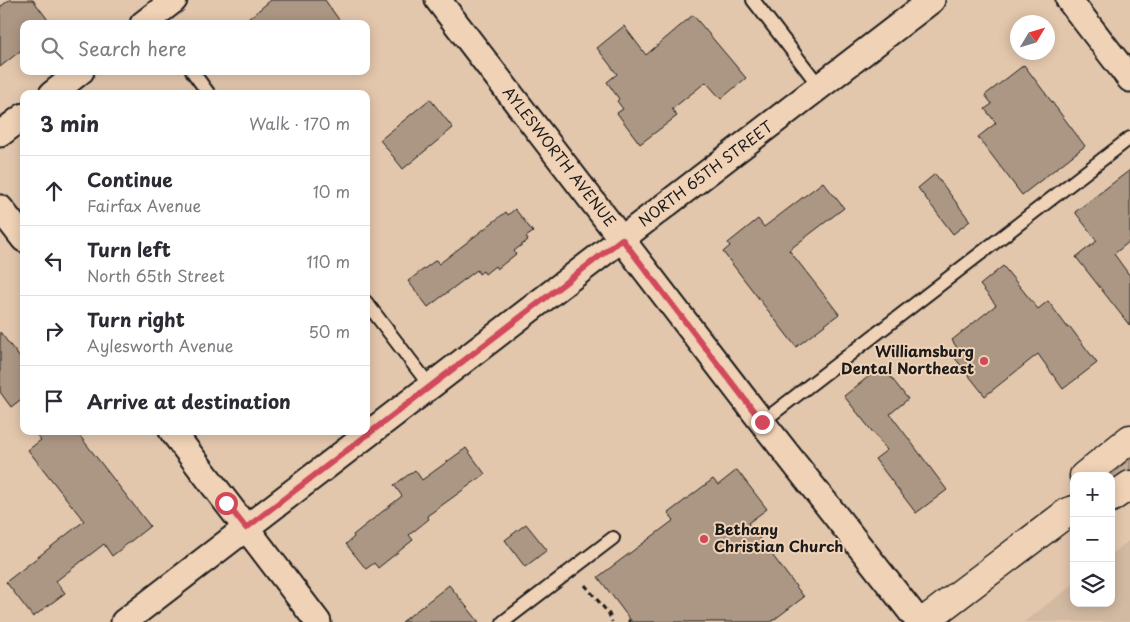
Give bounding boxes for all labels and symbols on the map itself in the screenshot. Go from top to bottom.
north arrow [1010,15,1055,60]
street label: AYLESWORTH AVENUE [498,81,622,231]
street label: NORTH 65TH STREET [633,114,778,231]
place label: Williamsburg Dental Northeast [841,339,974,379]
marker: Williamsburg Dental Northeast [978,355,990,367]
route end [751,411,774,434]
route start [215,492,238,515]
place label: Bethany Christian Church [714,517,844,557]
marker: Bethany Christian Church [698,533,710,545]

